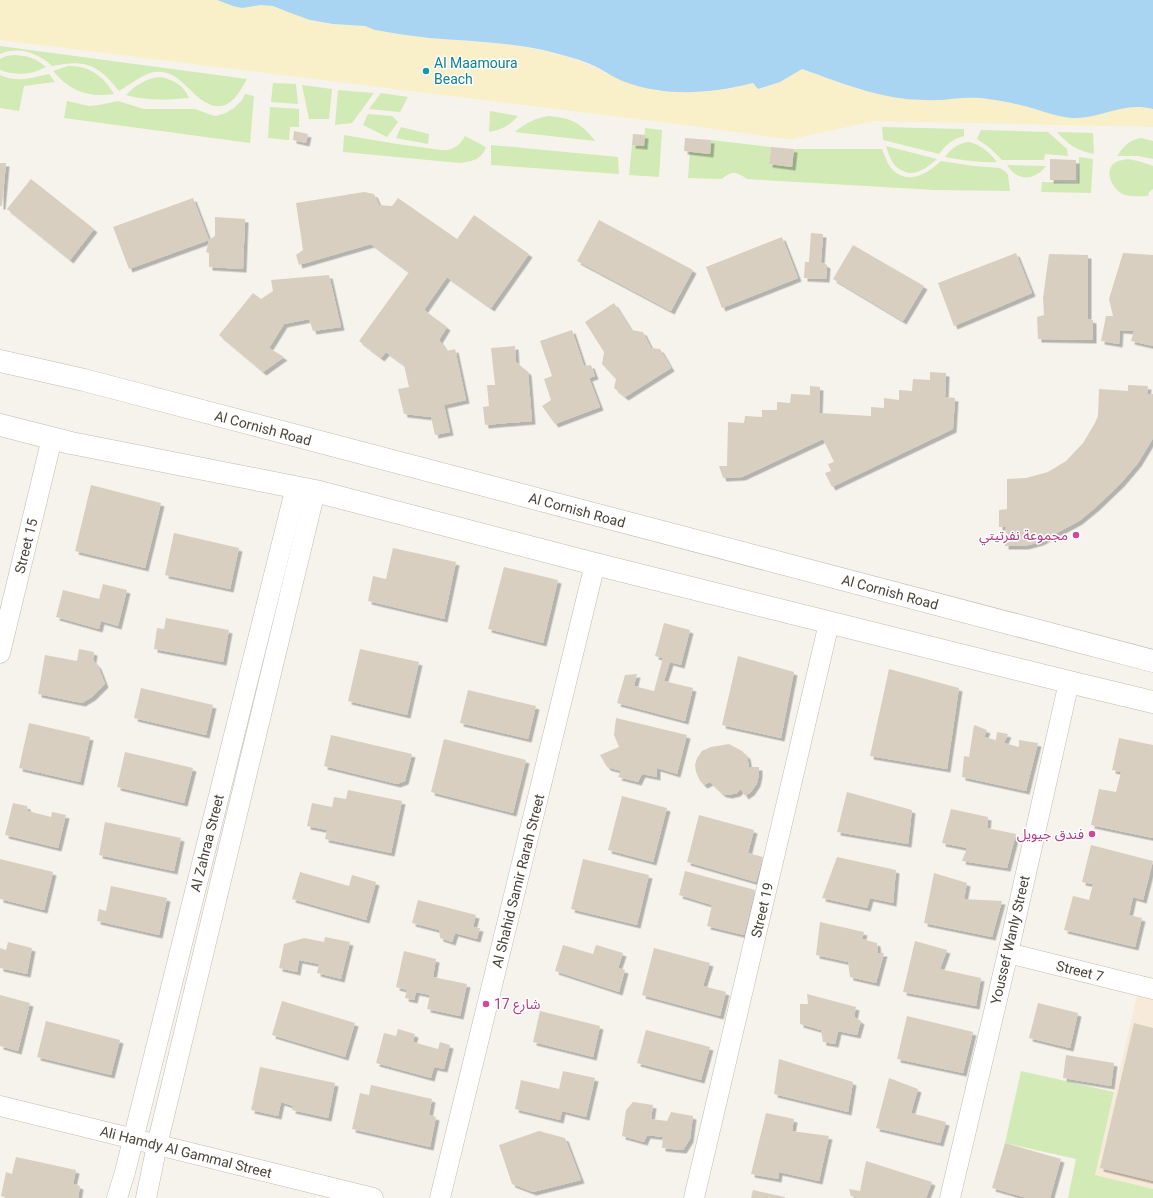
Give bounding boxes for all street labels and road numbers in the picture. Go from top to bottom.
street label: Al Cornish Road [213,407,313,449]
street label: Al Cornish Road [527,489,627,531]
street label: Street 15 [11,517,41,575]
street label: Al Cornish Road [840,571,940,613]
street label: Al Zahraa Street [187,792,227,893]
street label: Al Shahid Samir Rarah Street [489,792,547,969]
street label: Youssef Wanly Street [987,874,1033,1006]
street label: Street 19 [748,881,776,939]
street label: Street 7 [1055,957,1105,985]
street label: Ali Hamdy Al Gammal Street [98,1123,274,1181]

